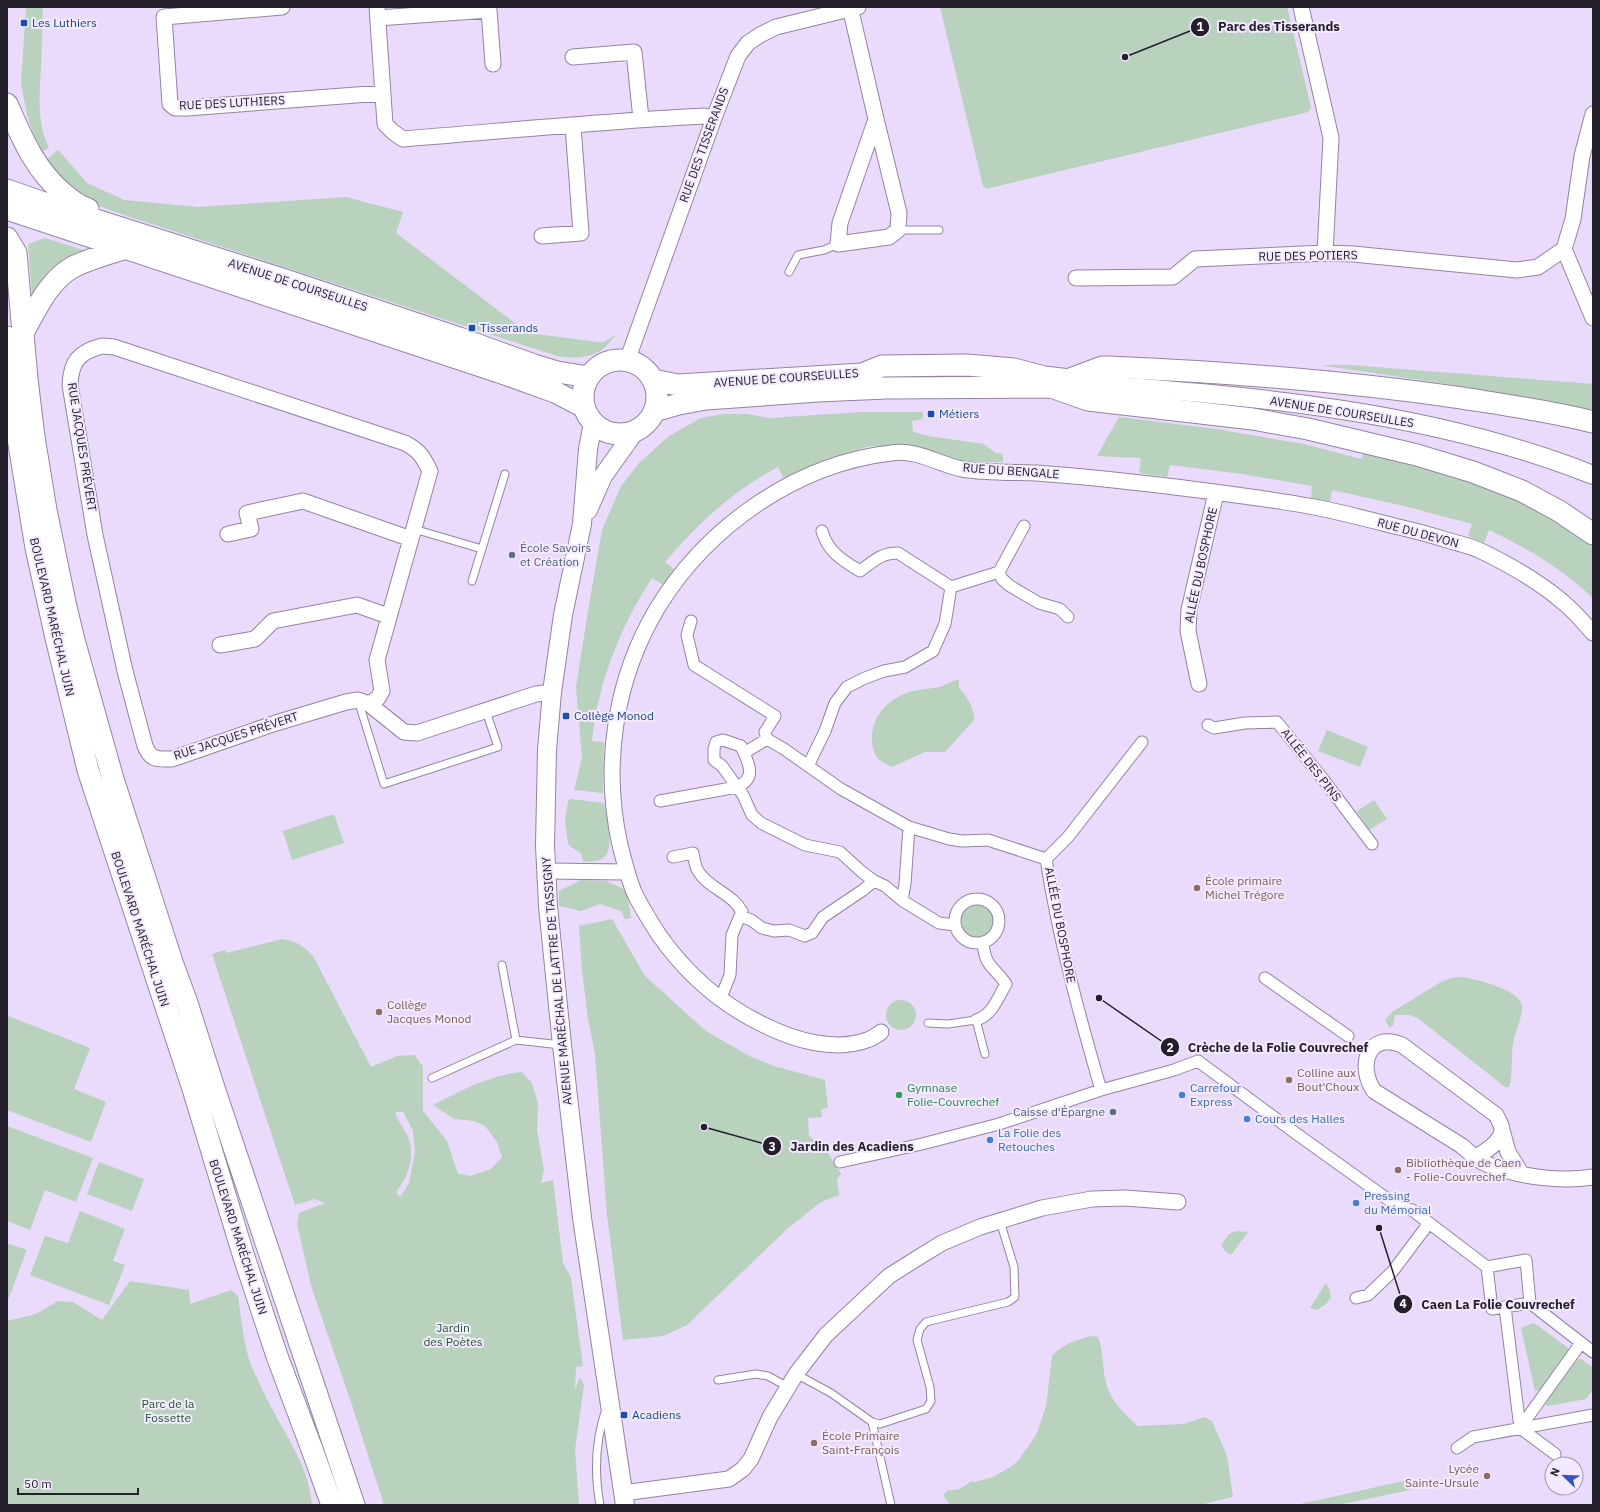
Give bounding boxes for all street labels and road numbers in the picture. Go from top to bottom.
street label: RUE DES TISSERANDS [676,85,731,205]
street label: RUE DES LUTHIERS [179,92,285,113]
street label: RUE DES POTIERS [1258,247,1358,264]
street label: AVENUE DE COURSEULLES [227,255,370,314]
street label: AVENUE DE COURSEULLES [713,365,859,390]
street label: RUE JACQUES PRÉVERT [65,381,100,513]
street label: AVENUE DE COURSEULLES [1269,393,1415,430]
street label: RUE DU BENGALE [962,460,1060,481]
street label: ALLÉE DU BOSPHORE [1181,506,1220,624]
street label: RUE DU DEVON [1376,514,1460,551]
street label: BOULEVARD MARÉCHAL JUIN [27,536,78,698]
street label: RUE JACQUES PRÉVERT [172,708,300,763]
street label: ALLÉE DES PINS [1278,725,1345,804]
street label: BOULEVARD MARÉCHAL JUIN [108,849,173,1008]
street label: AVENUE MARÉCHAL DE LATTRE DE TASSIGNY [538,856,575,1106]
street label: ALLÉE DU BOSPHORE [1042,866,1079,984]
street label: BOULEVARD MARÉCHAL JUIN [206,1157,271,1316]

